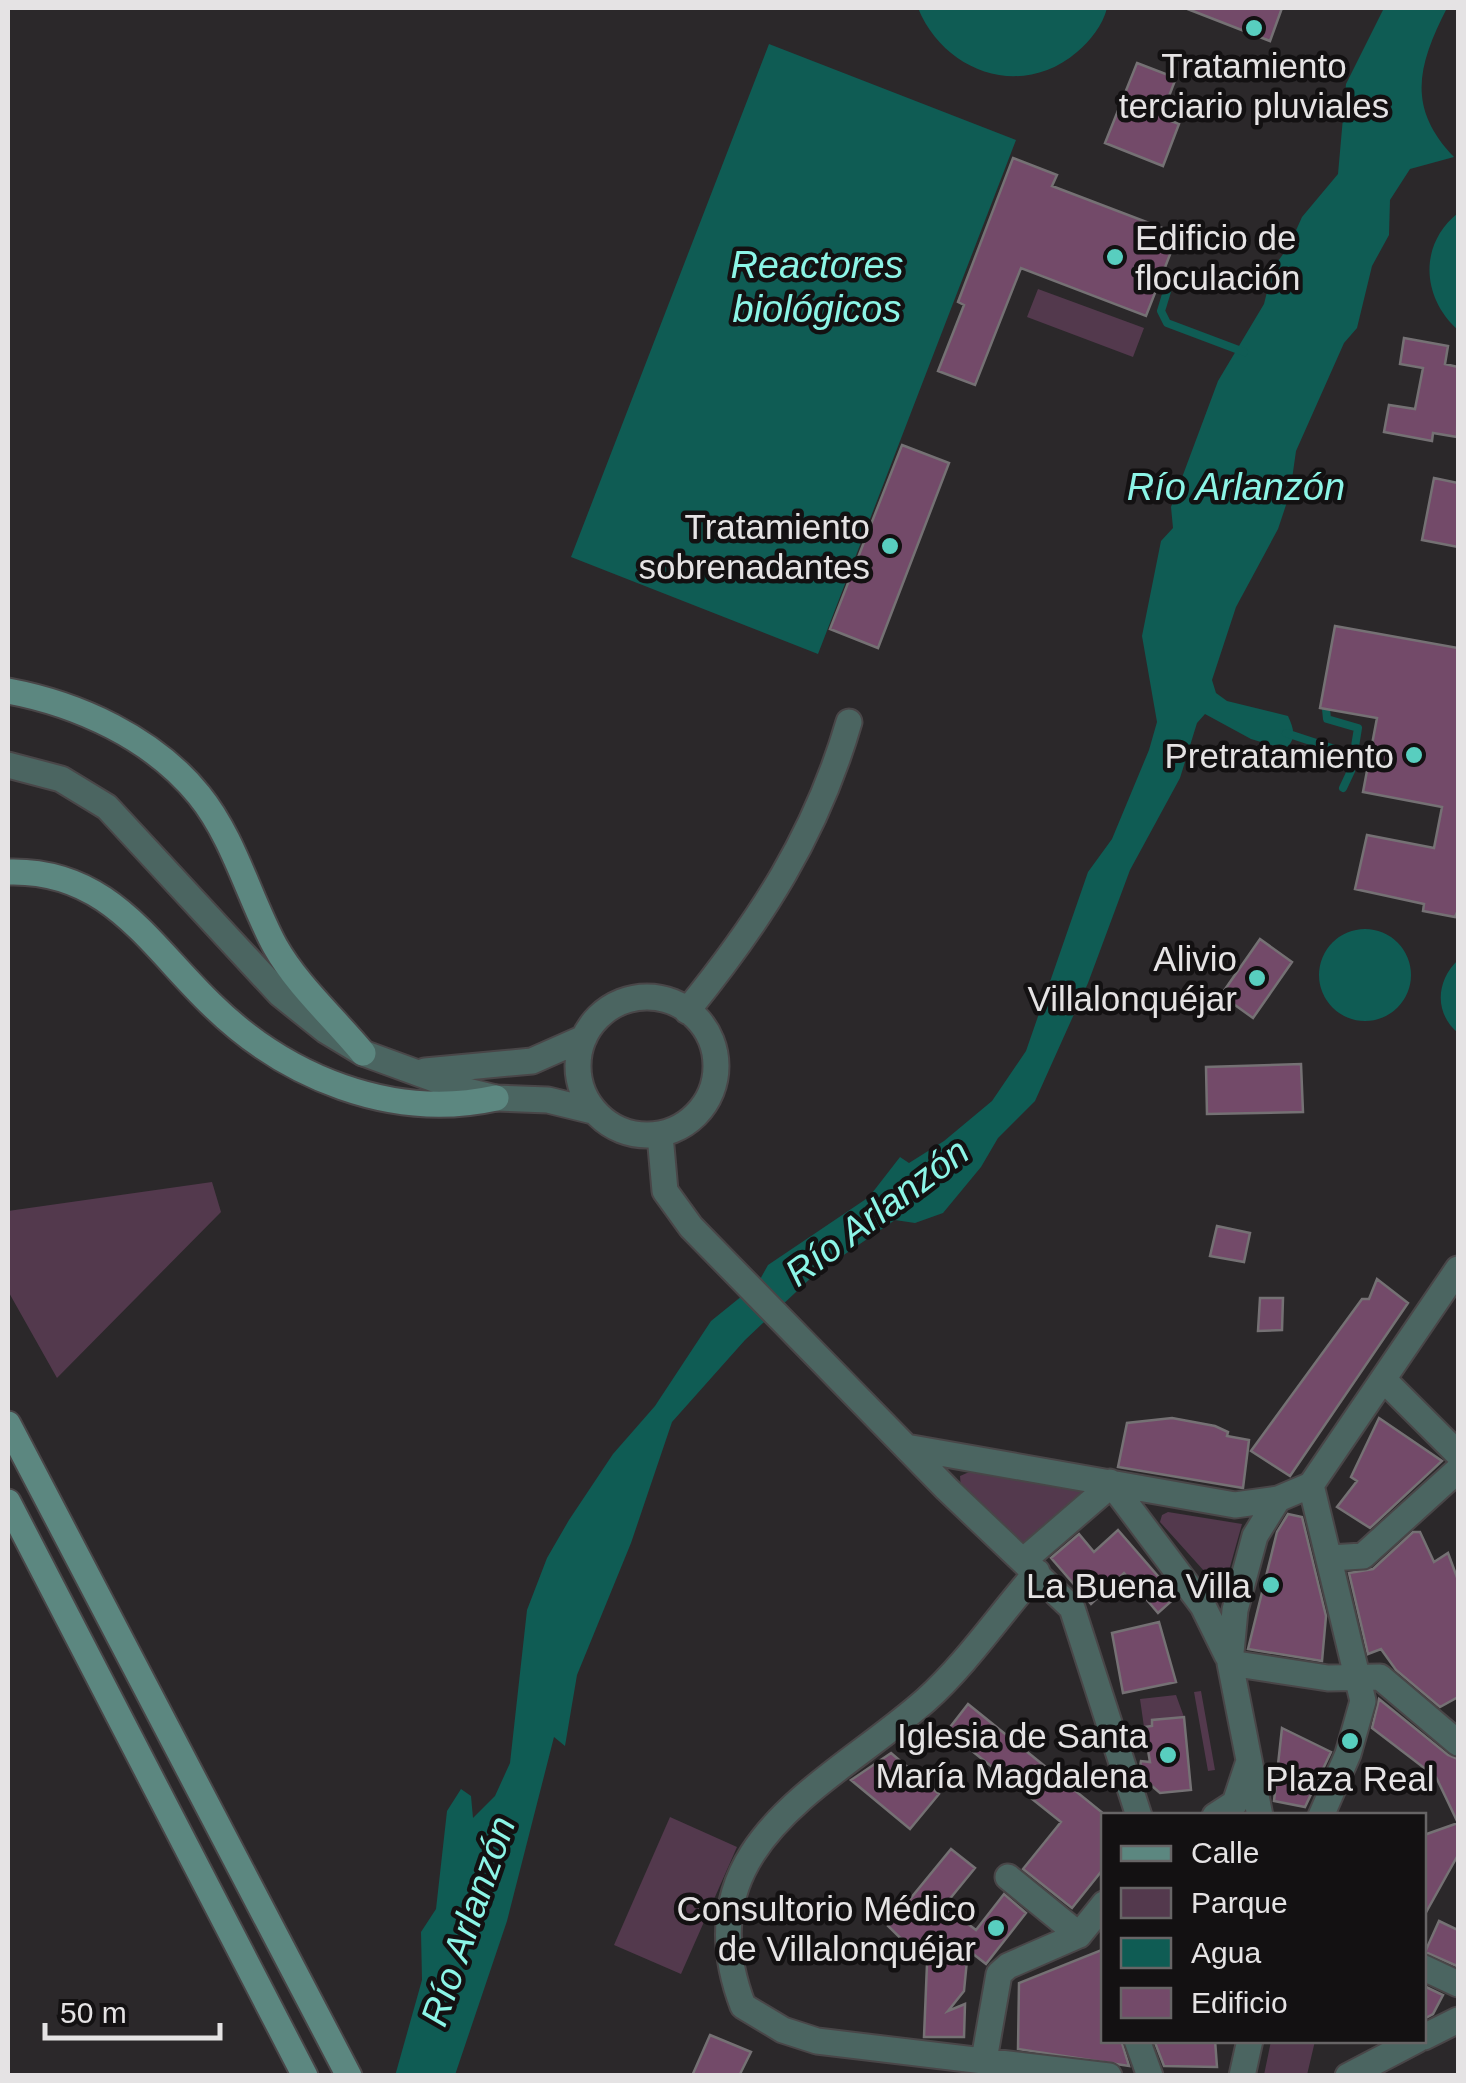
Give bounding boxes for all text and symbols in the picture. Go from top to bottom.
marker: Tratamiento terciario pluviales [1243,17,1265,39]
place label: Tratamiento terciario pluviales [1119,46,1389,125]
place label: Edificio de floculación [1135,218,1300,297]
water label: Reactores biológicos [730,244,904,330]
marker: Edificio de floculación [1104,246,1126,268]
water label: Río Arlanzón [1127,466,1345,508]
place label: Tratamiento sobrenadantes [638,507,870,586]
marker: Tratamiento sobrenadantes [879,535,901,557]
place label: Pretratamiento [1164,736,1394,775]
marker: Pretratamiento [1403,744,1425,766]
place label: Alivio Villalonquéjar [1027,939,1237,1018]
marker: Alivio Villalonquéjar [1246,967,1268,989]
water label: Río Arlanzón [777,1130,977,1294]
place label: La Buena Villa [1026,1566,1252,1605]
marker: La Buena Villa [1260,1574,1282,1596]
place label: Iglesia de Santa María Magdalena [876,1716,1149,1795]
marker: Plaza Real [1339,1730,1361,1752]
marker: Iglesia de Santa María Magdalena [1157,1744,1179,1766]
place label: Plaza Real [1265,1759,1435,1798]
water label: Río Arlanzón [413,1811,523,2031]
legend [1101,1813,1426,2043]
text: Calle [1191,1836,1259,1869]
text: Parque [1191,1886,1288,1919]
place label: Consultorio Médico de Villalonquéjar [676,1889,976,1968]
marker: Consultorio Médico de Villalonquéjar [985,1917,1007,1939]
text: Agua [1191,1936,1261,1969]
scale bar [45,1978,220,2040]
text: Edificio [1191,1986,1288,2019]
text: 50 m [60,1996,127,2029]

